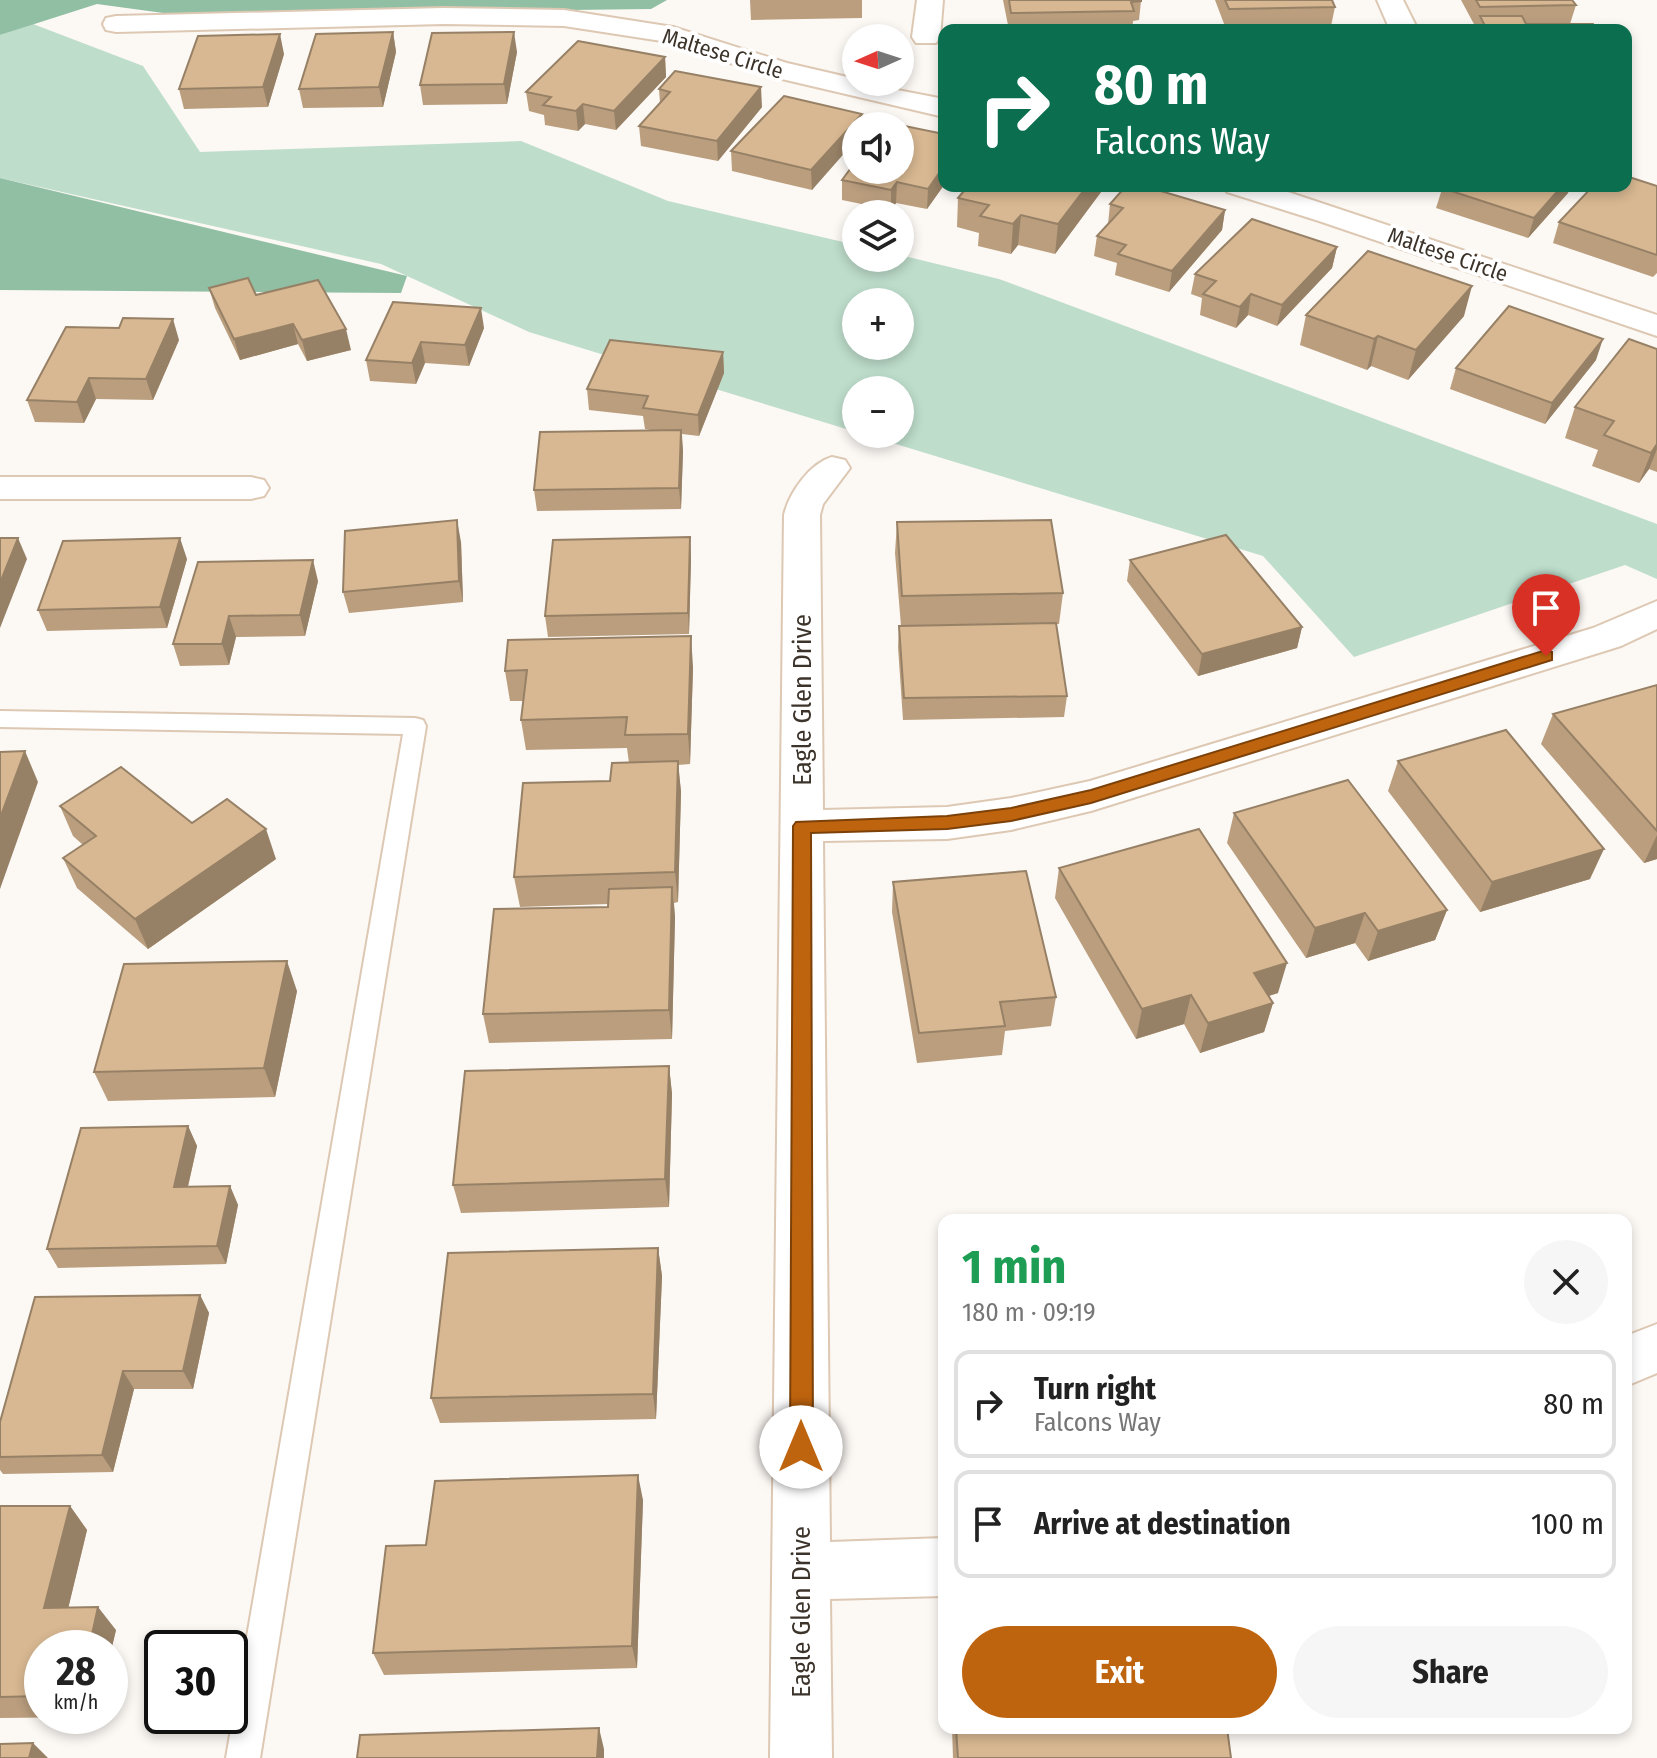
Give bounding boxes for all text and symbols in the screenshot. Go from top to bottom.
street label: Maltese Circle [659,22,787,85]
north arrow [842,24,914,96]
map controls [842,24,914,448]
text: 80 m [1094,52,1209,119]
icon: right [962,56,1066,160]
button: sound [842,112,914,184]
text: Falcons Way [1094,120,1270,164]
button: layers [842,200,914,272]
street label: Maltese Circle [1384,221,1511,288]
button: + [842,288,914,360]
button: − [842,376,914,448]
pin [1512,574,1580,656]
icon: arrive [1524,586,1568,630]
street label: Eagle Glen Drive [787,614,818,786]
text: 1 min [962,1238,1067,1296]
button: close [1524,1240,1608,1324]
text: 180 m · 09:19 [962,1297,1096,1328]
text: Turn right [1034,1371,1156,1407]
icon: right [966,1382,1010,1426]
text: 80 m [1543,1386,1604,1422]
position arrow [759,1405,843,1489]
text: Falcons Way [1034,1407,1161,1438]
icon: arrive [966,1502,1010,1546]
text: Arrive at destination [1034,1506,1291,1542]
text: 100 m [1531,1506,1604,1542]
street label: Eagle Glen Drive [786,1526,817,1698]
button: Exit [962,1626,1277,1718]
button: Share [1293,1626,1608,1718]
speed limit sign: 30 [144,1630,248,1734]
text: 28 [56,1648,96,1696]
text: km/h [54,1690,98,1714]

